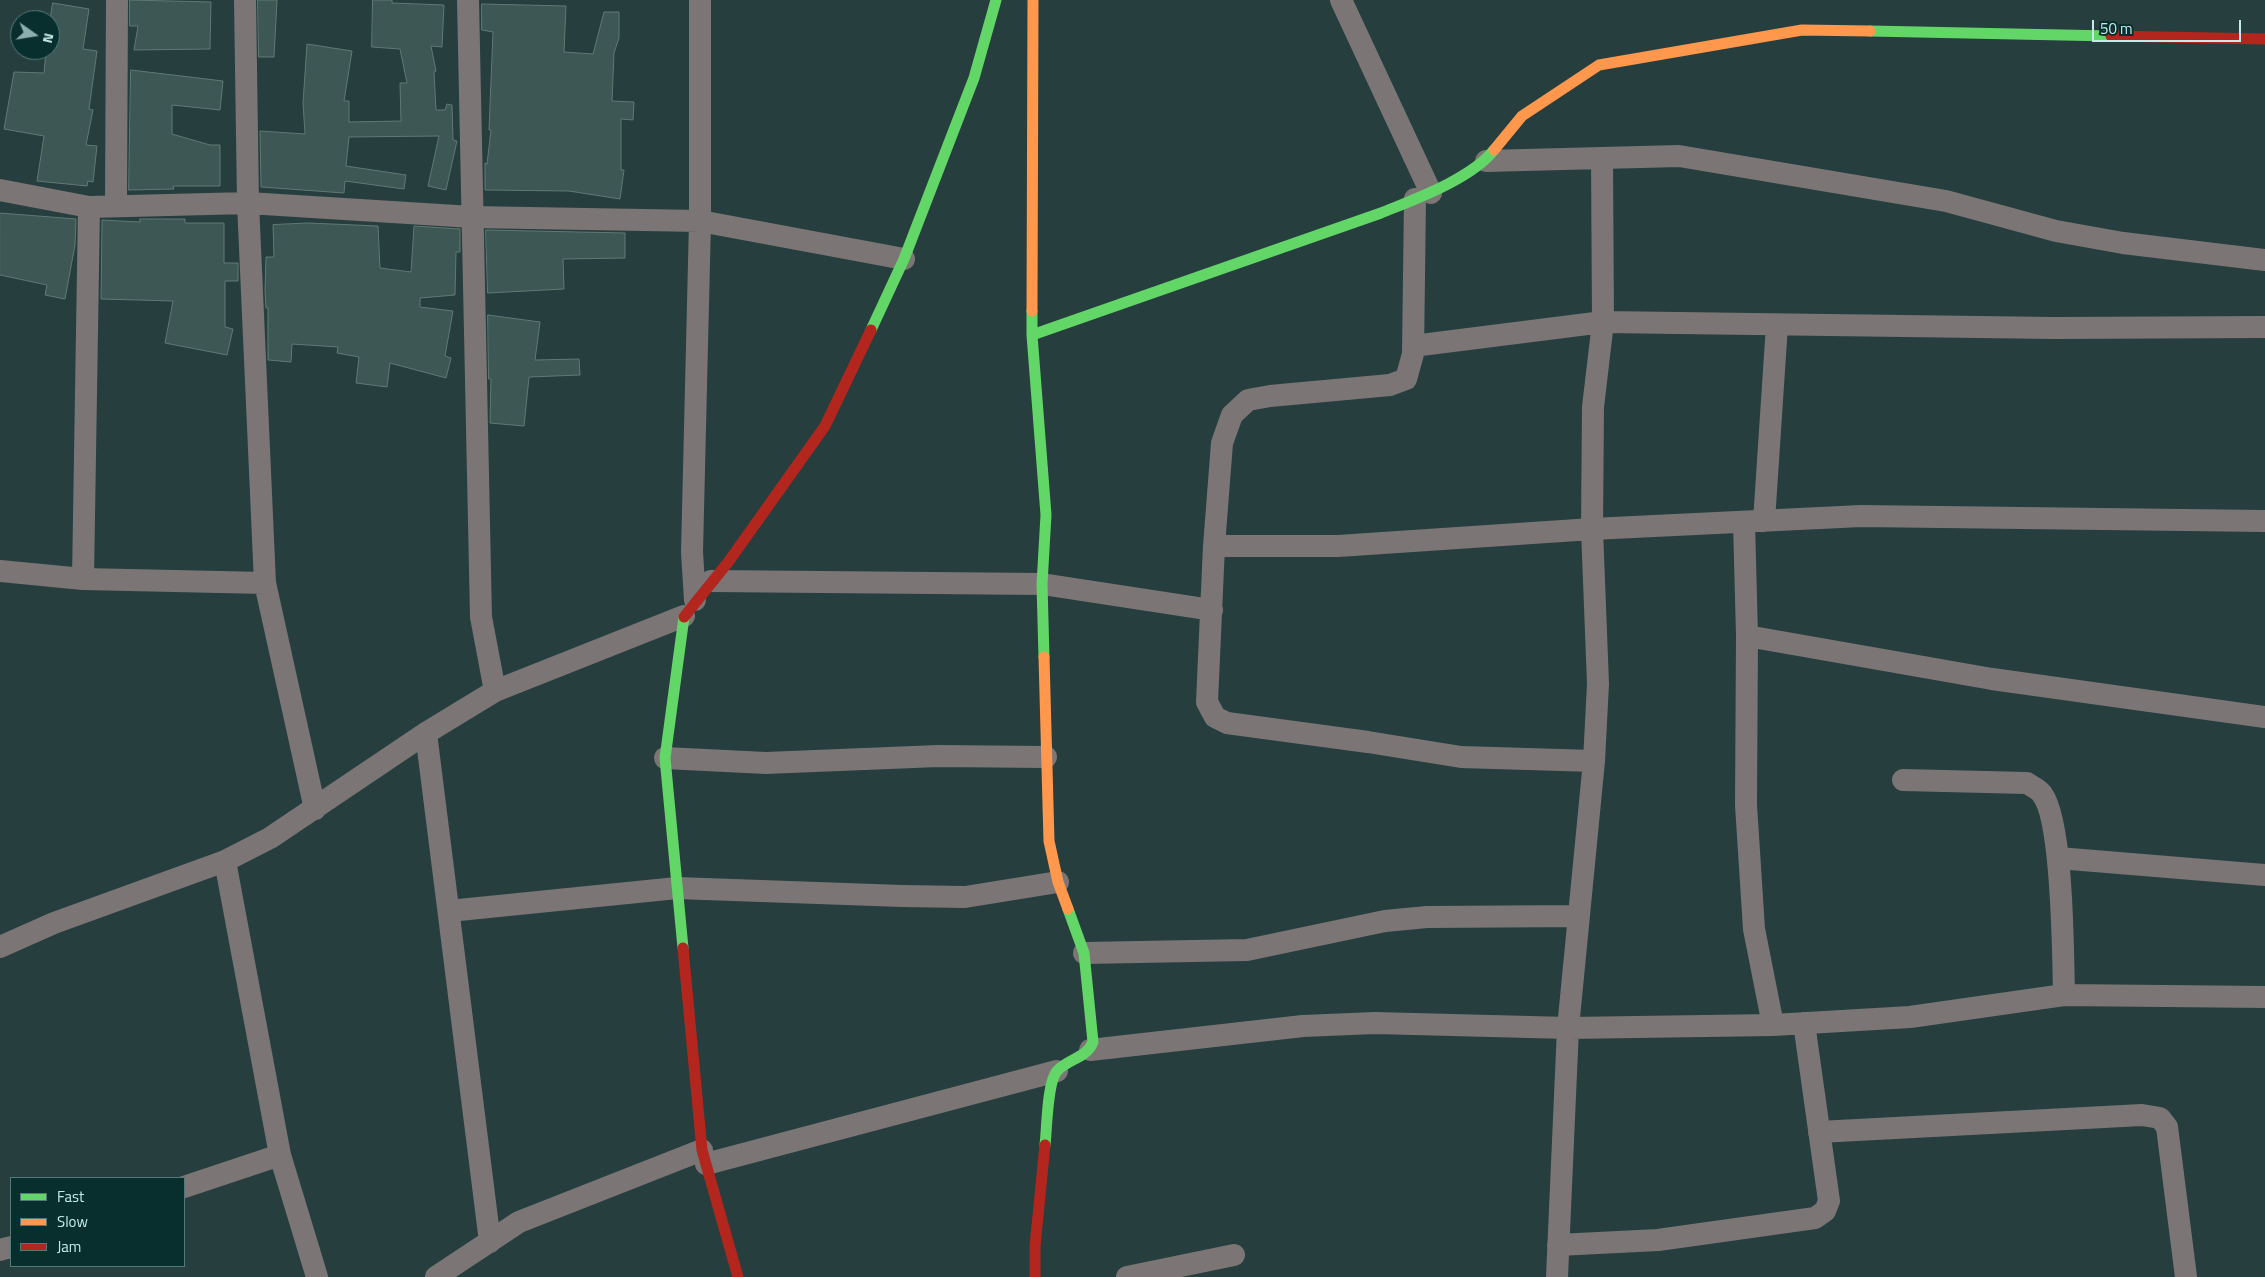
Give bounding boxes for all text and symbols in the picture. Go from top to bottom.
north arrow [10,10,60,60]
scale bar [2095,10,2244,42]
text: 50 m [2100,17,2133,40]
text: N [38,31,60,45]
legend [10,1177,185,1267]
text: Fast [57,1185,84,1208]
text: Slow [57,1210,88,1233]
text: Jam [57,1235,81,1258]

